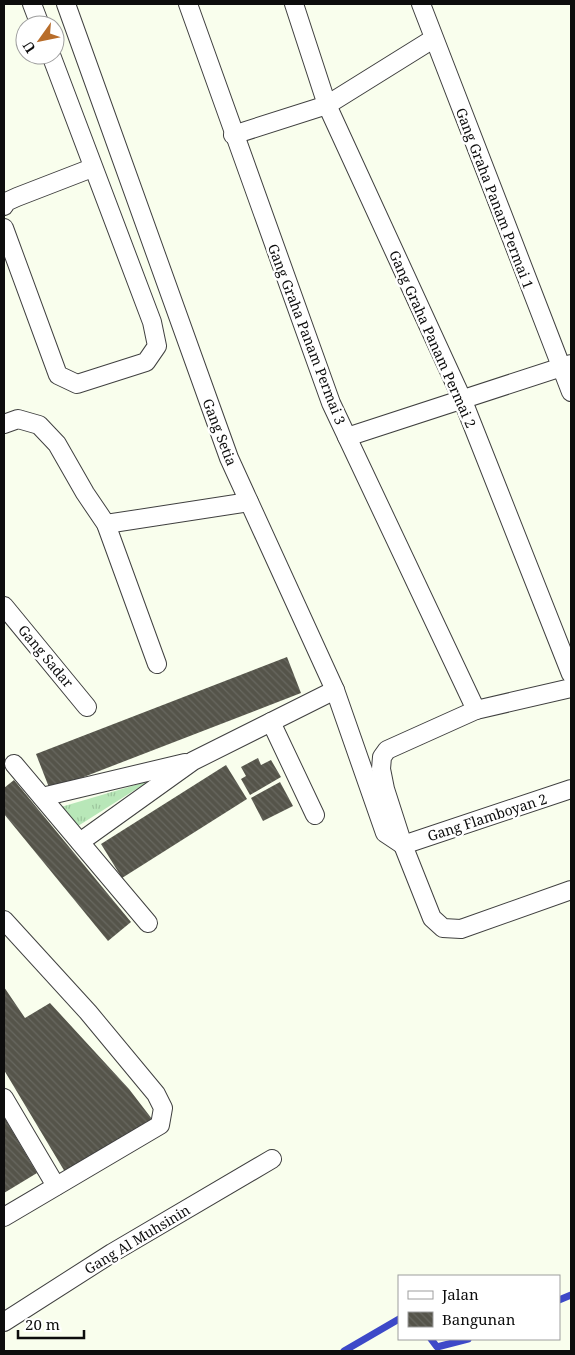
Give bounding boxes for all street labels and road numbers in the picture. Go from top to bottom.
street label: Gang Graha Panam Permai 1 [452,105,538,291]
street label: Gang Graha Panam Permai 3 [264,241,350,427]
street label: Gang Graha Panam Permai 2 [385,247,481,431]
street label: Gang Setia [199,396,242,468]
street label: Gang Sadar [14,621,78,692]
street label: Gang Flamboyan 2 [425,789,549,845]
street label: Gang Al Muhsinin [81,1200,193,1278]

